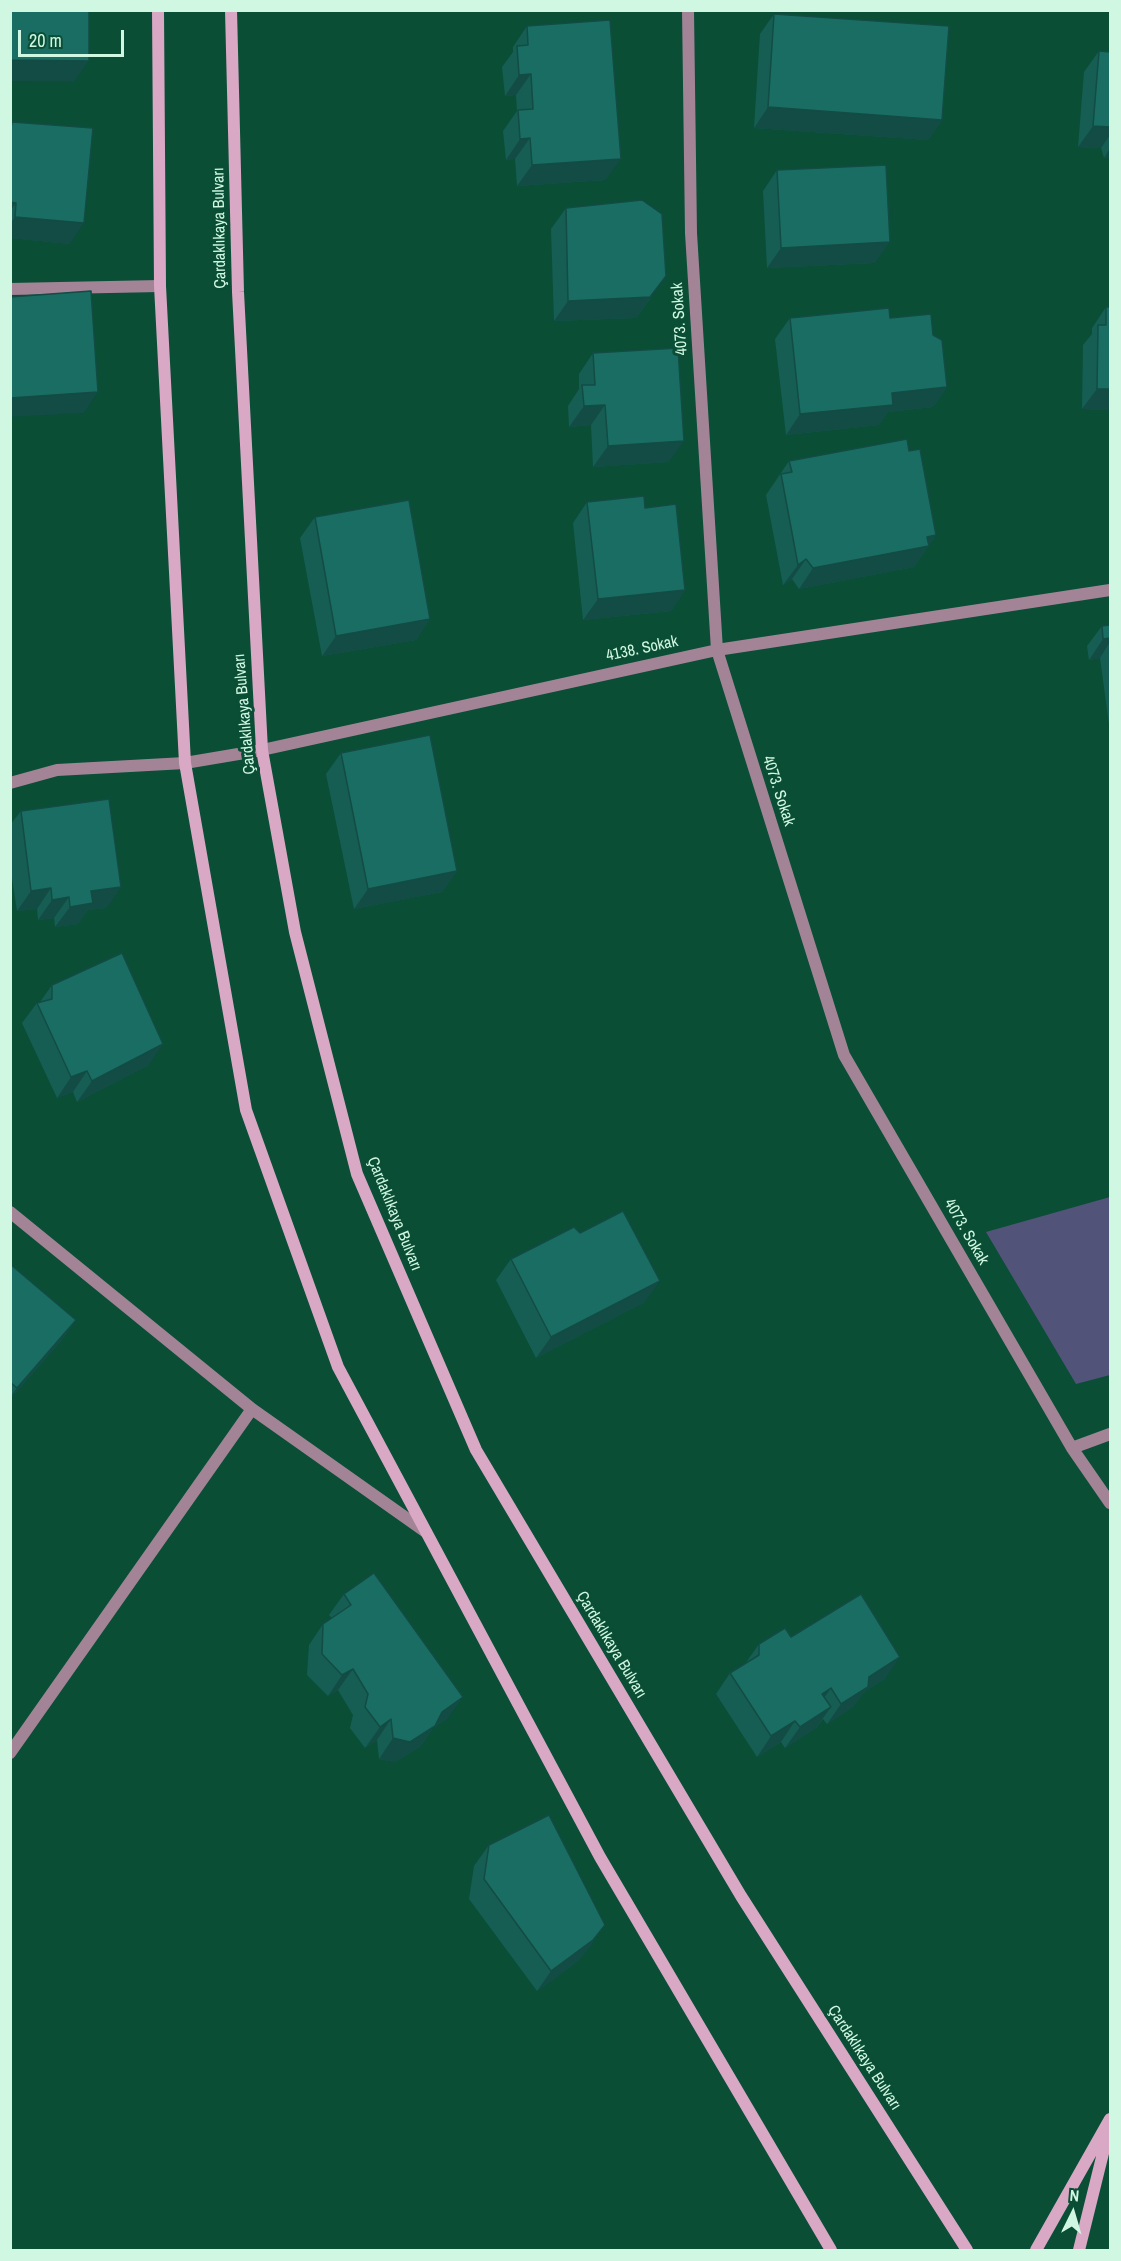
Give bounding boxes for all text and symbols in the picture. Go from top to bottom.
scale bar [21,18,128,56]
text: 20 m [29,28,62,53]
street label: Çardaklıkaya Bulvarı [209,167,231,289]
street label: 4073. Sokak [668,282,692,356]
street label: 4138. Sokak [604,632,680,666]
street label: Çardaklıkaya Bulvarı [230,653,260,775]
street label: 4073. Sokak [758,753,798,829]
street label: Çardaklıkaya Bulvarı [362,1154,426,1274]
street label: 4073. Sokak [939,1196,993,1268]
street label: Çardaklıkaya Bulvarı [572,1588,650,1702]
street label: Çardaklıkaya Bulvarı [823,2002,905,2114]
north arrow [1043,2183,1103,2243]
text: N [1069,2184,1080,2206]

